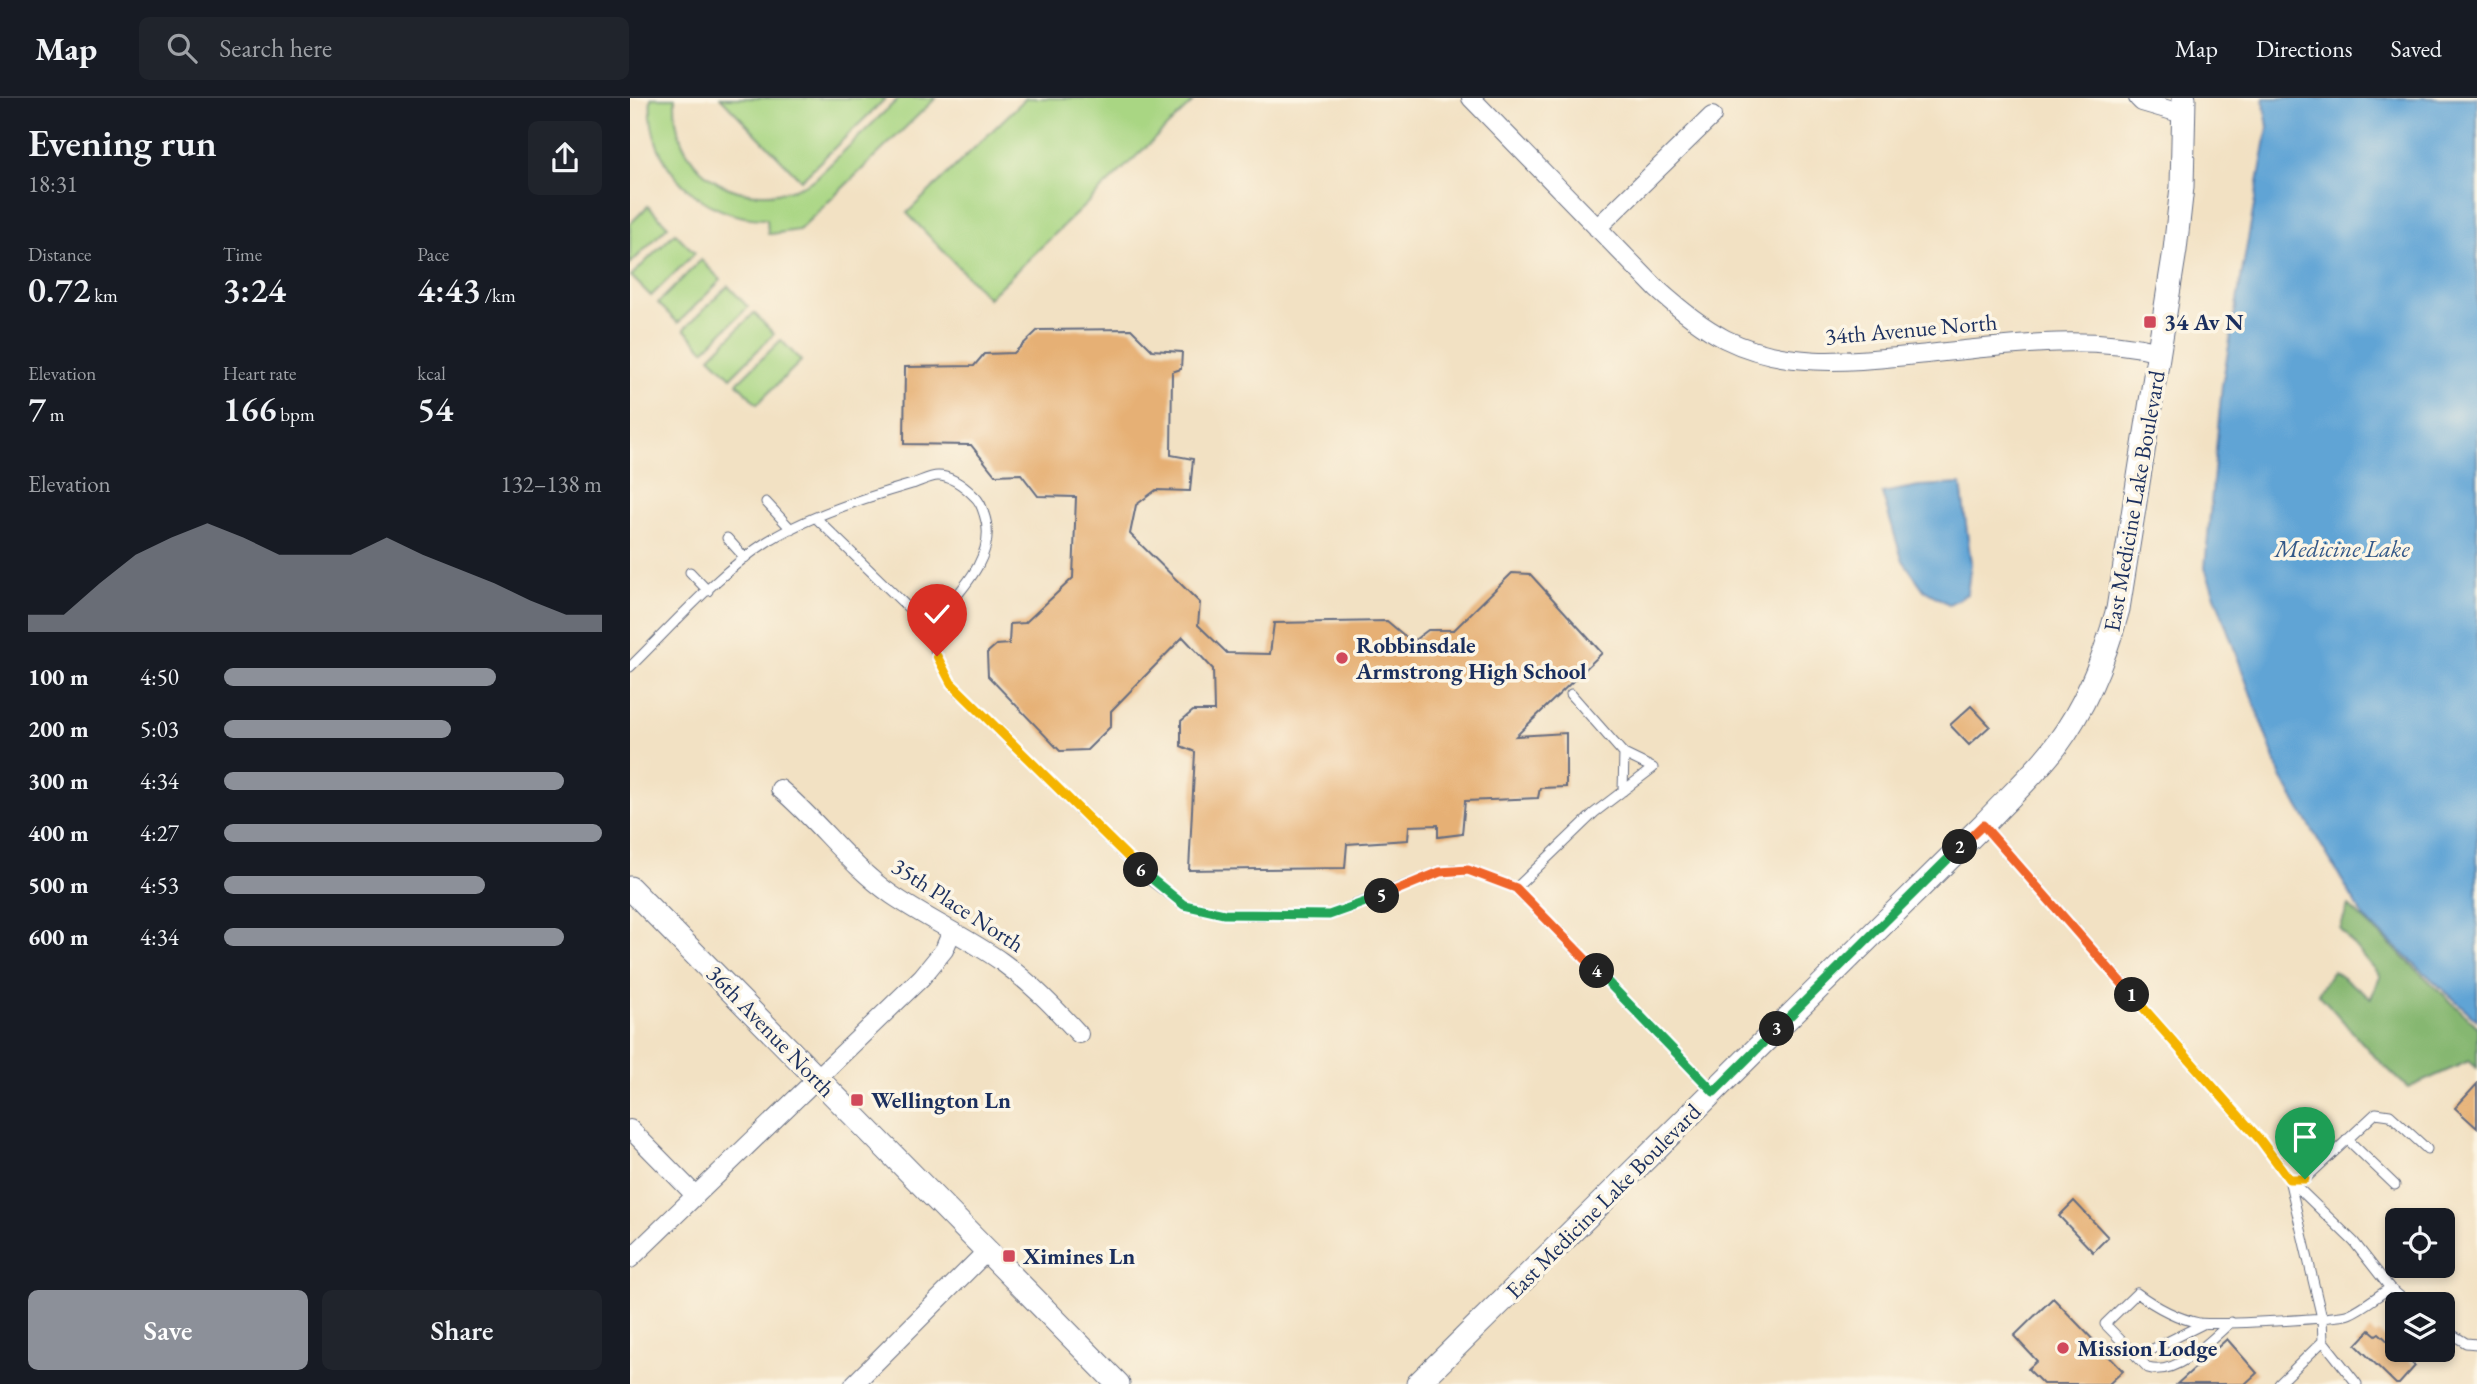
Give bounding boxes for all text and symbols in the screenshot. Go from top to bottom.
search box [139,17,629,80]
text: Map [35,27,97,70]
icon: search [163,29,201,67]
text: Search here [219,31,332,65]
text: Map [2175,33,2218,64]
text: Directions [2256,33,2353,64]
text: Saved [2391,33,2442,64]
text: Evening run [28,118,217,167]
button: share [528,121,602,195]
text: 18:31 [28,169,78,199]
text: Distance [28,242,91,267]
text: Time [223,242,262,267]
text: Pace [417,242,449,267]
text: 0.72 [28,267,90,312]
text: 3:24 [223,267,286,312]
text: 4:43 [417,267,481,312]
text: km [90,283,118,308]
text: /km [481,283,516,308]
street label: 34th Avenue North [1824,307,1998,351]
place label: 34 Av N [2164,307,2244,337]
marker: 34 Av N [2142,314,2158,330]
text: Elevation [28,361,96,386]
text: Heart rate [223,361,296,386]
text: kcal [417,361,446,386]
street label: East Medicine Lake Boulevard [2096,368,2172,634]
text: 7 [28,386,46,431]
text: 166 [223,386,277,431]
text: 54 [417,386,453,431]
text: m [46,402,65,427]
text: bpm [277,402,315,427]
text: Elevation [28,469,111,499]
text: 132–138 m [501,469,602,499]
water label: Medicine Lake [2272,533,2410,564]
pin [907,584,967,656]
icon: check [918,595,956,633]
place label: Robbinsdale Armstrong High School [1355,630,1587,686]
marker: Robbinsdale Armstrong High School [1334,650,1350,666]
text: 100 m [28,662,89,692]
text: 4:50 [140,662,179,692]
text: 200 m [28,714,89,744]
text: 5:03 [140,714,179,744]
text: 300 m [28,766,89,796]
text: 4:34 [140,766,179,796]
text: 400 m [28,818,89,848]
text: 4:27 [140,818,179,848]
pin: 2 [1942,830,1978,864]
text: 2 [1954,834,1965,859]
street label: 35th Place North [886,851,1030,959]
pin: 6 [1124,852,1158,888]
text: 6 [1135,857,1146,882]
text: 500 m [28,870,89,900]
text: 4:53 [140,870,179,900]
pin: 5 [1364,878,1400,914]
text: 5 [1376,883,1387,908]
text: 600 m [28,922,89,952]
text: 4:34 [140,922,179,952]
pin: 4 [1580,954,1614,988]
street label: 36th Avenue North [700,958,842,1104]
text: 4 [1591,958,1602,983]
pin: 1 [2114,978,2150,1012]
text: 1 [2126,982,2137,1007]
pin: 3 [1760,1012,1794,1046]
text: 3 [1771,1016,1782,1041]
place label: Wellington Ln [871,1085,1011,1115]
marker: Wellington Ln [849,1092,865,1108]
street label: East Medicine Lake Boulevard [1499,1097,1707,1305]
pin [2275,1107,2335,1179]
icon: arrive [2286,1118,2324,1156]
map controls [2385,1208,2455,1362]
button: locate [2385,1208,2455,1278]
place label: Ximines Ln [1022,1241,1135,1271]
marker: Ximines Ln [1001,1248,1017,1264]
button: Save [28,1290,308,1370]
button: Share [322,1290,602,1370]
button: layers [2385,1292,2455,1362]
place label: Mission Lodge [2077,1333,2218,1363]
marker: Mission Lodge [2055,1340,2071,1356]

